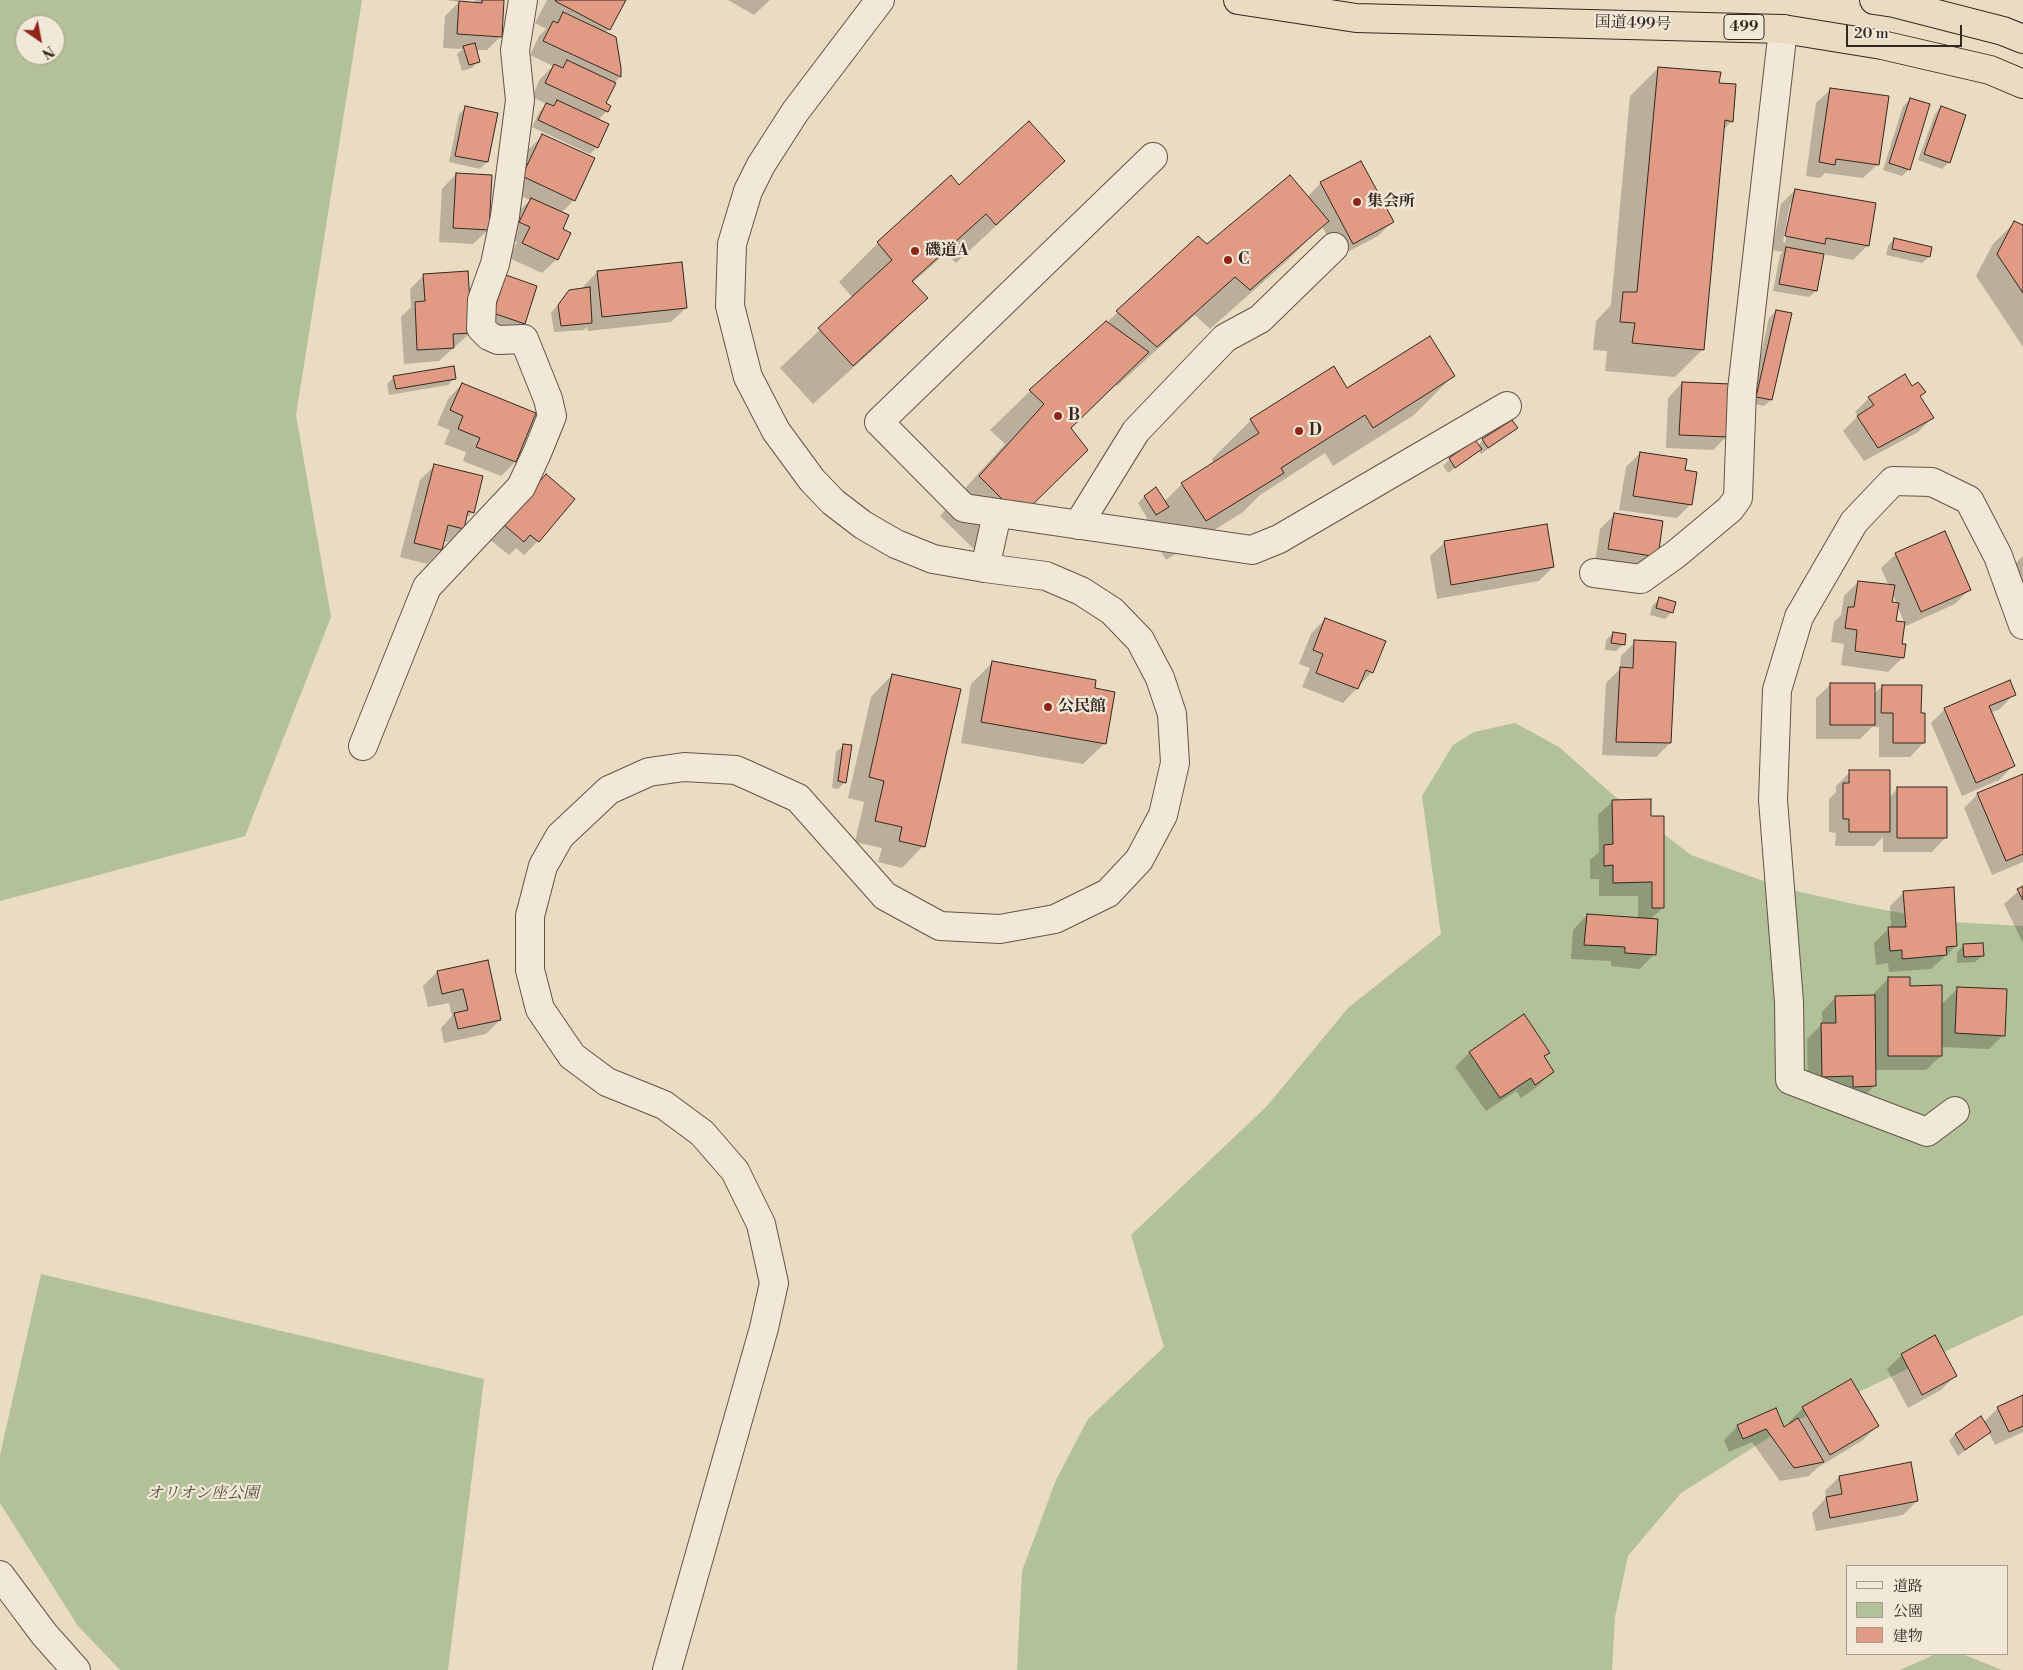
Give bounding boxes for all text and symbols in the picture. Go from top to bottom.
street label: 国道499号 [1594,13,1672,35]
north arrow [15,15,65,65]
road number: 499 [1724,15,1764,40]
scale bar [1848,15,1964,47]
text: 20 m [1854,24,1889,43]
text: N [38,41,57,62]
place label: 集会所 [1367,192,1415,212]
marker: 集会所 [1351,196,1363,208]
place label: 磯道A [925,241,968,261]
marker: 磯道A [909,245,921,257]
place label: C [1238,250,1249,270]
marker: C [1222,254,1234,266]
place label: B [1068,406,1080,426]
marker: B [1052,410,1064,422]
place label: D [1309,421,1322,441]
marker: D [1293,425,1305,437]
place label: 公民館 [1058,697,1106,717]
marker: 公民館 [1042,701,1054,713]
park label: オリオン座公園 [147,1484,259,1504]
legend [1846,1565,2008,1655]
text: 道路 [1893,1577,1923,1596]
text: 公園 [1893,1602,1923,1621]
text: 建物 [1893,1627,1923,1646]

